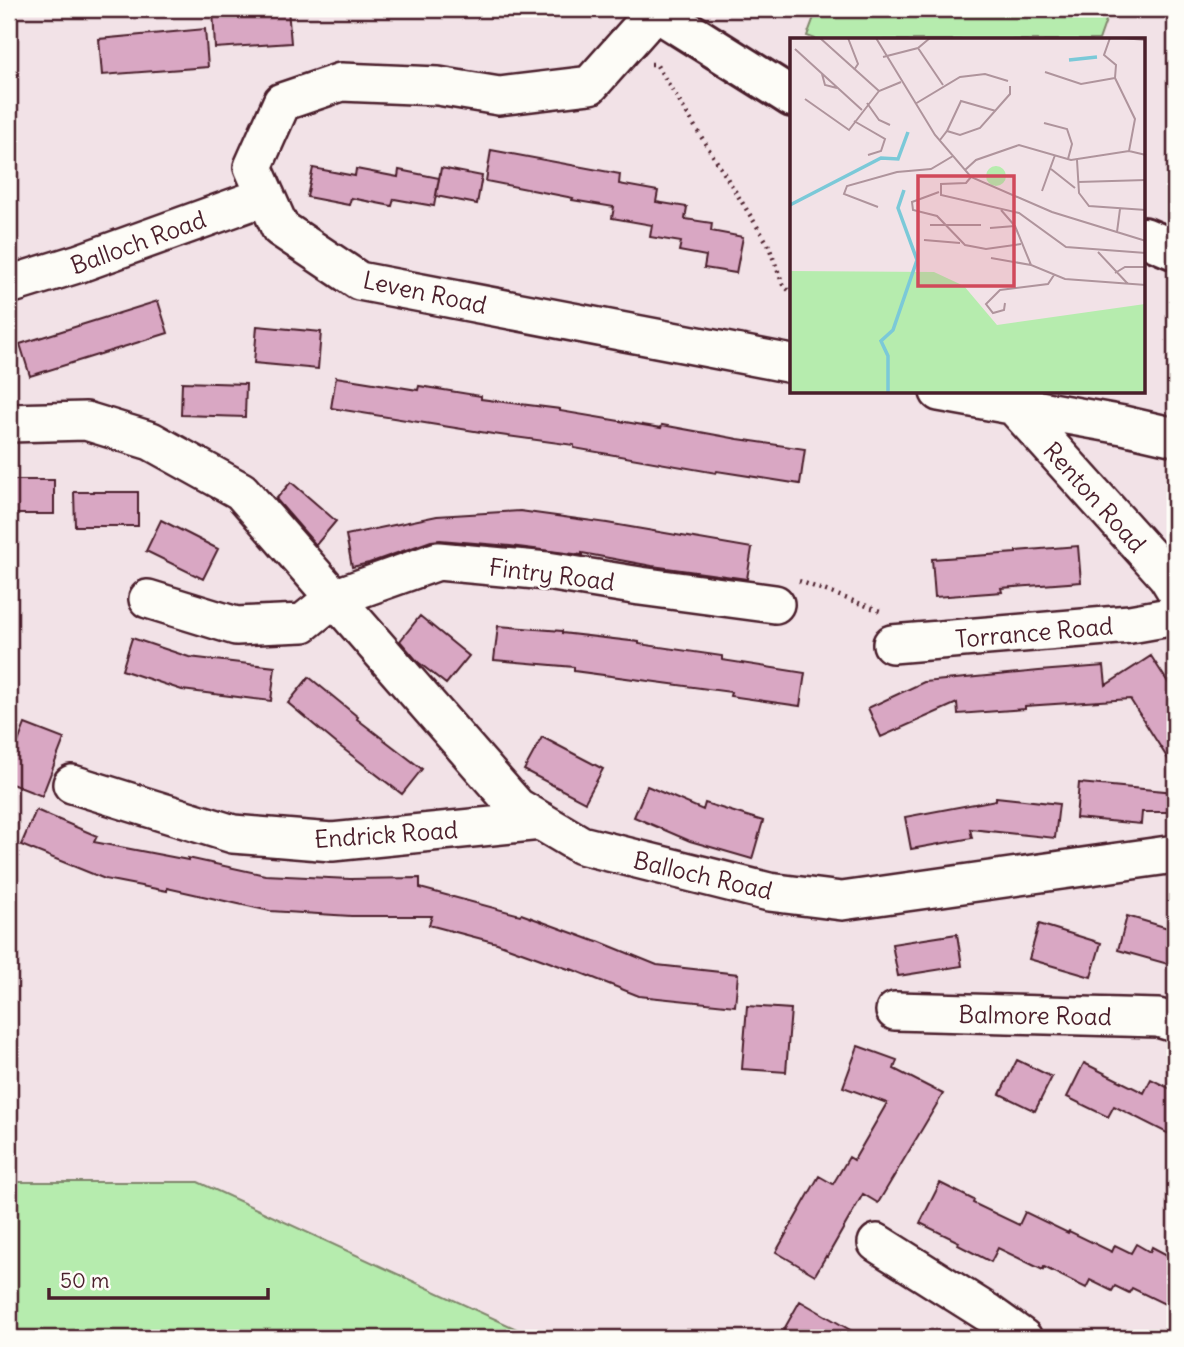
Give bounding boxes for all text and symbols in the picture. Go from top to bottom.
inset map [790,38,1146,394]
street label: Balloch Road [66,204,210,280]
street label: Leven Road [360,264,490,320]
street label: Renton Road [1037,435,1153,559]
street label: Fintry Road [488,551,616,597]
street label: Torrance Road [954,610,1114,654]
street label: Endrick Road [313,814,459,854]
street label: Balloch Road [631,844,775,906]
street label: Balmore Road [958,999,1112,1031]
scale bar [49,1256,268,1300]
text: 50 m [60,1267,109,1294]

